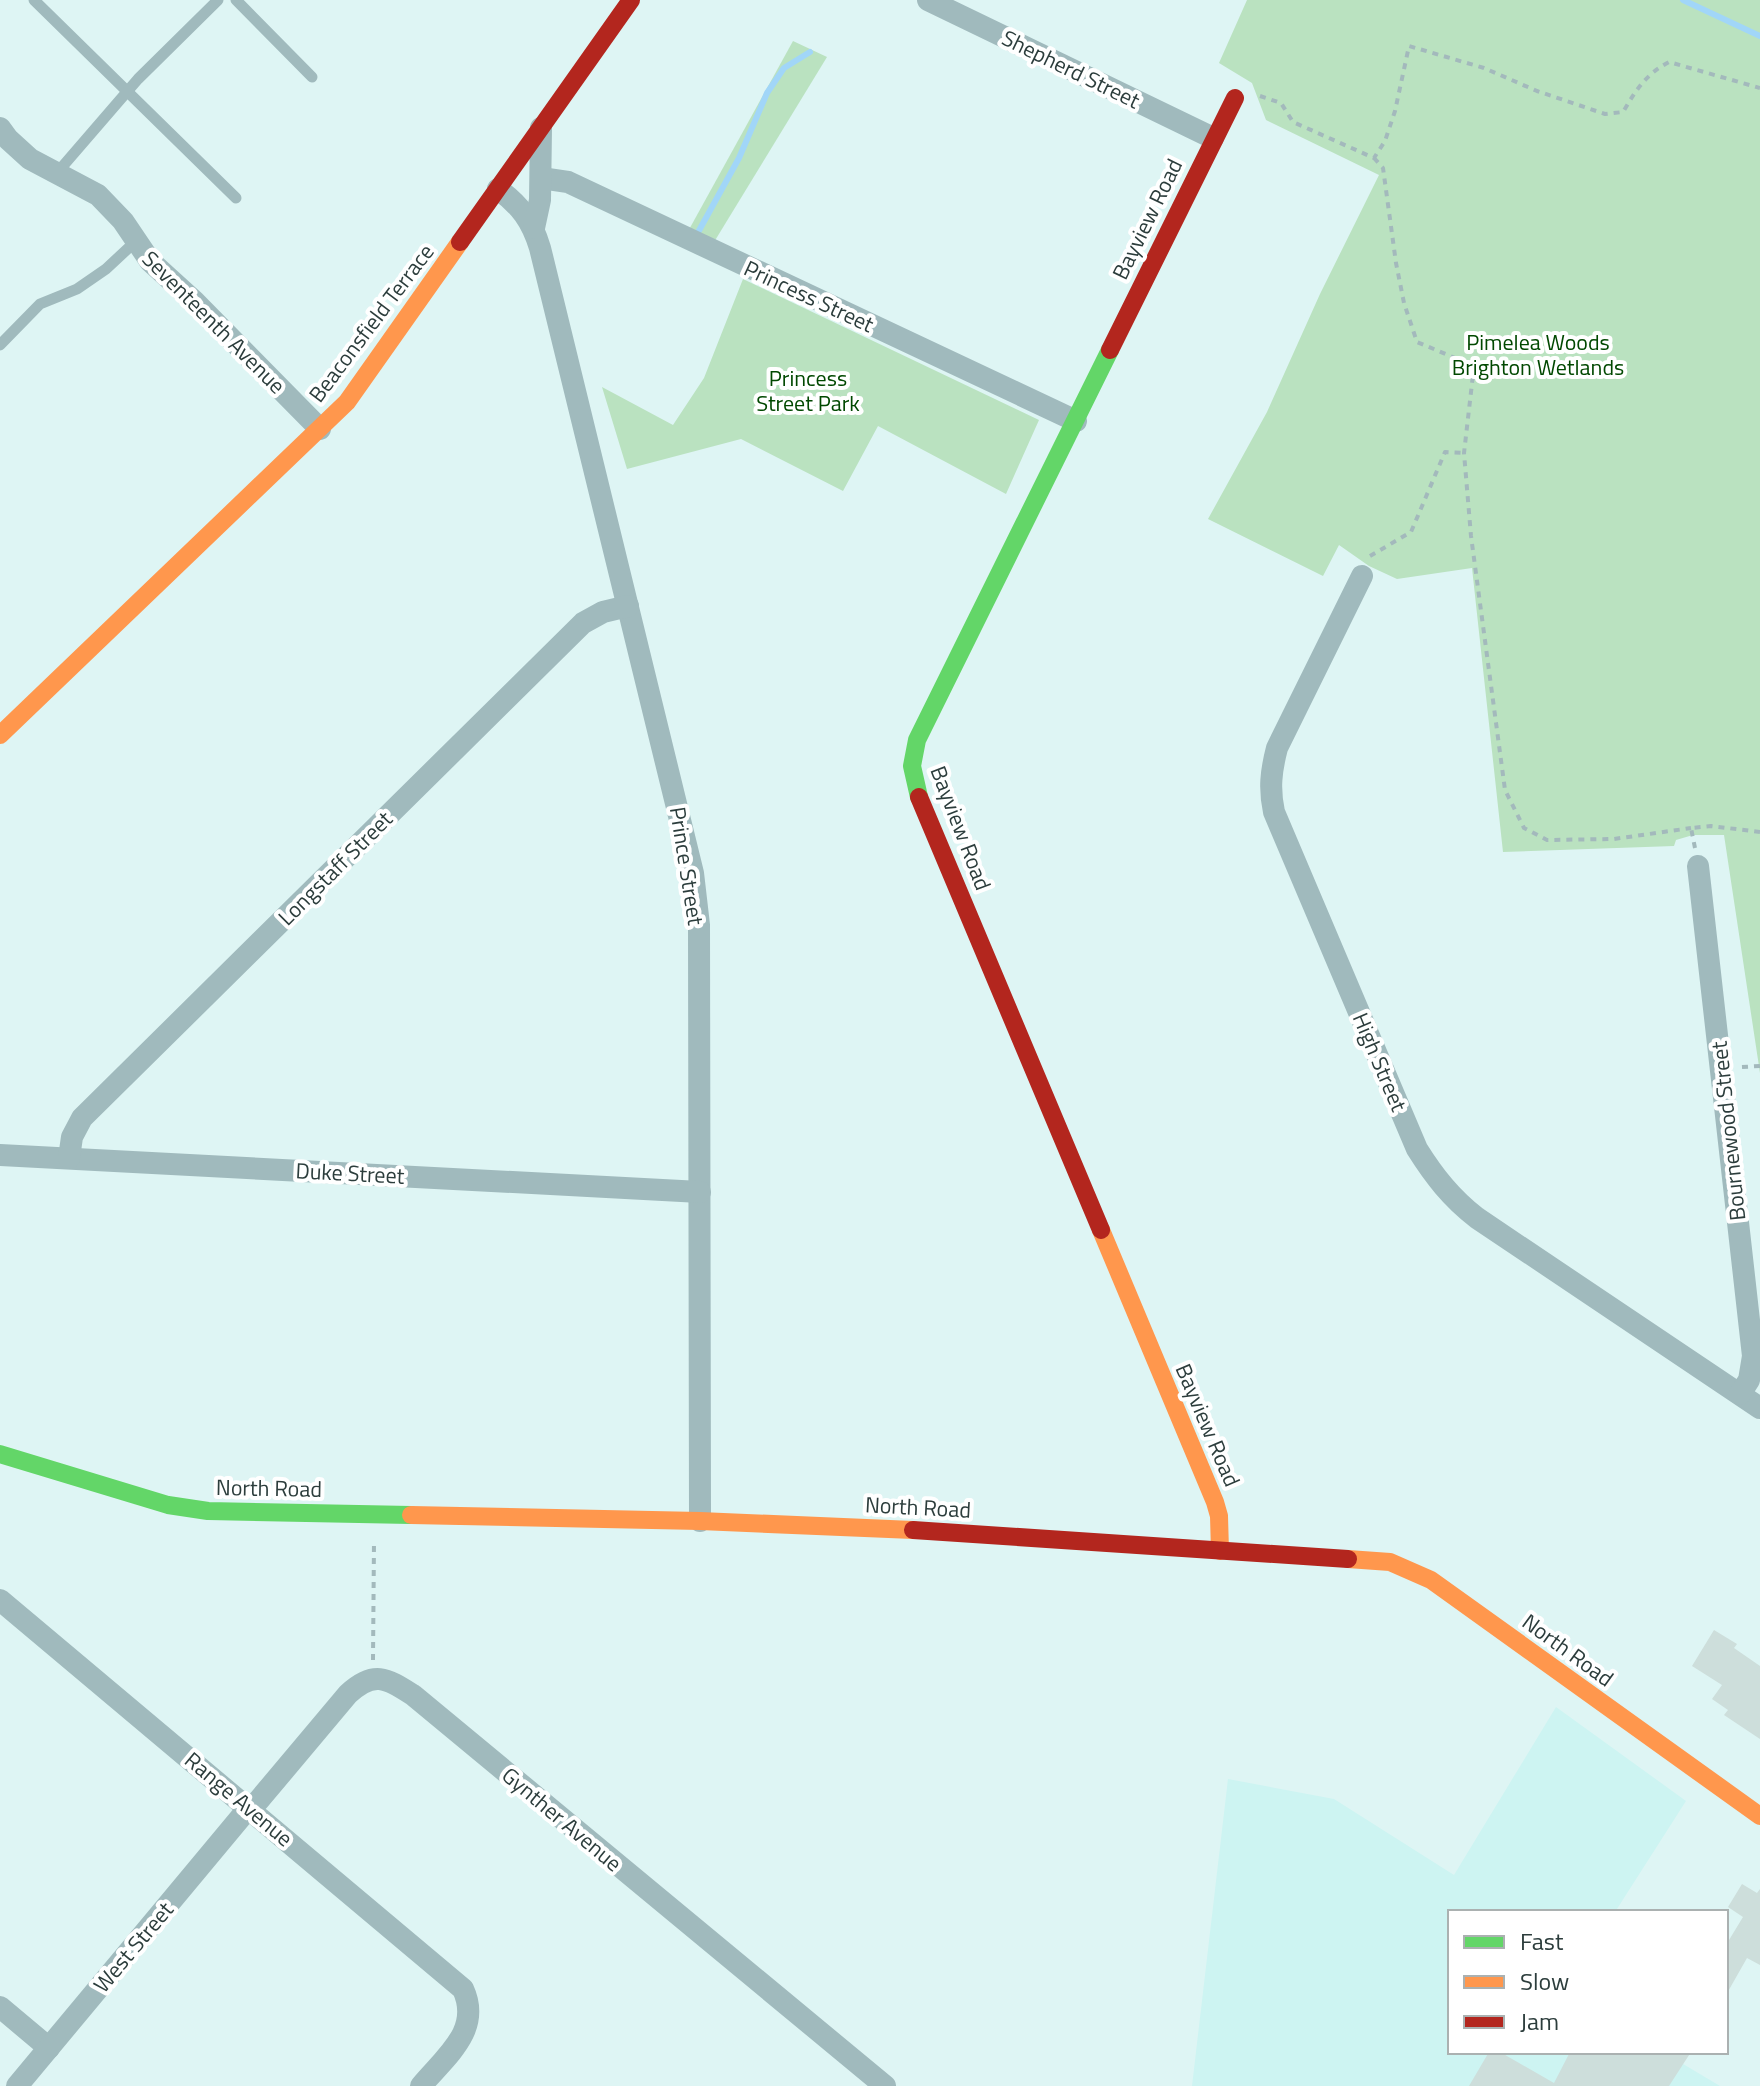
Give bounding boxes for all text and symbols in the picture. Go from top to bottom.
street label: Shepherd Street [996,21,1146,117]
street label: Bayview Road [1103,153,1191,285]
street label: Beaconsfield Terrace [300,236,442,410]
street label: Seventeenth Avenue [134,242,294,402]
street label: Princess Street [738,251,880,341]
park label: Pimelea Woods Brighton Wetlands [1452,325,1624,384]
park label: Princess Street Park [756,361,860,420]
street label: Bayview Road [922,761,1000,895]
street label: Longstaff Street [270,803,400,933]
street label: Prince Street [661,804,713,928]
street label: High Street [1344,1007,1416,1117]
street label: Bournewood Street [1702,1039,1754,1222]
street label: Duke Street [295,1153,405,1193]
street label: Bayview Road [1167,1358,1249,1492]
street label: North Road [216,1470,322,1506]
street label: North Road [864,1487,972,1527]
street label: North Road [1515,1605,1621,1695]
street label: Range Avenue [177,1743,301,1855]
street label: Gynther Avenue [495,1759,629,1879]
street label: West Street [85,1894,181,2000]
legend [1448,1910,1728,2054]
text: Fast [1520,1923,1564,1959]
text: Slow [1520,1963,1569,1999]
text: Jam [1520,2003,1559,2039]

